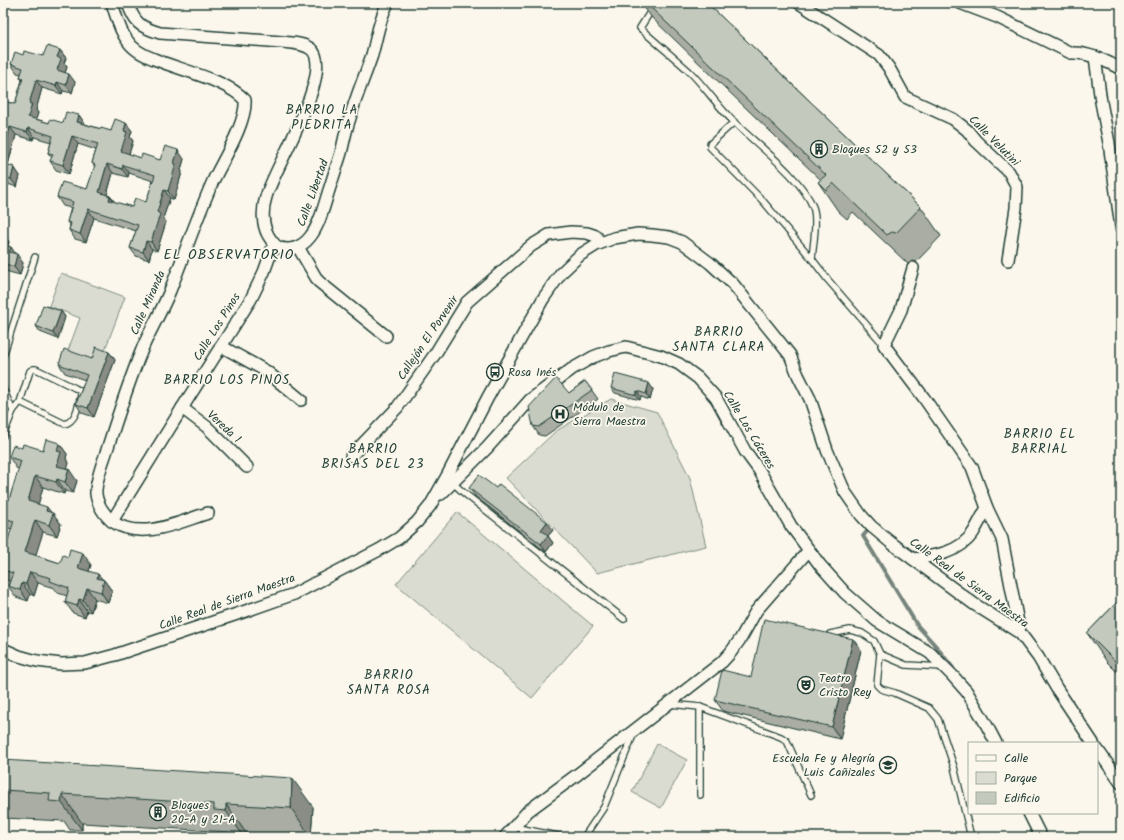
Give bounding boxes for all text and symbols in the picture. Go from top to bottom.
district label: BARRIO LA PIEDRITA [286,100,358,136]
street label: Calle Velutini [964,111,1025,172]
building icon: Bloques 52 y 53 [809,139,829,159]
place label: Bloques 52 y 53 [832,140,917,159]
street label: Calle Libertad [292,156,334,229]
district label: EL OBSERVATORIO [164,244,294,266]
street label: Calle Miranda [125,267,171,338]
street label: Calle Los Pinos [189,289,245,365]
street label: Callejón El Porvenir [393,291,464,384]
district label: BARRIO SANTA CLARA [673,322,765,358]
bus stop icon: Rosa Inés [485,362,505,382]
place label: Rosa Inés [508,363,556,382]
district label: BARRIO LOS PINOS [164,370,290,391]
street label: Calle Los Cáceres [718,387,780,473]
place label: Módulo de Sierra Maestra [573,398,646,431]
hospital icon: Módulo de Sierra Maestra [550,404,570,424]
street label: Vereda 1 [202,406,246,448]
district label: BARRIO EL BARRIAL [1004,424,1076,460]
district label: BARRIO BRISAS DEL 23 [321,439,425,475]
street label: Calle Real de Sierra Maestra [905,533,1033,633]
street label: Calle Real de Sierra Maestra [156,568,298,636]
district label: BARRIO SANTA ROSA [347,665,431,701]
place label: Teatro Cristo Rey [819,669,871,702]
theatre icon: Teatro Cristo Rey [796,675,816,695]
legend [968,742,1098,814]
place label: Escuela Fe y Alegría Luis Cañizales [772,749,875,782]
text: Calle [1004,749,1029,768]
school or university icon: Escuela Fe y Alegría Luis Cañizales [878,755,898,775]
text: Parque [1004,769,1038,788]
text: Edificio [1004,789,1040,808]
place label: Bloques 20-A y 21-A [171,796,236,829]
building icon: Bloques 20-A y 21-A [148,802,168,822]

